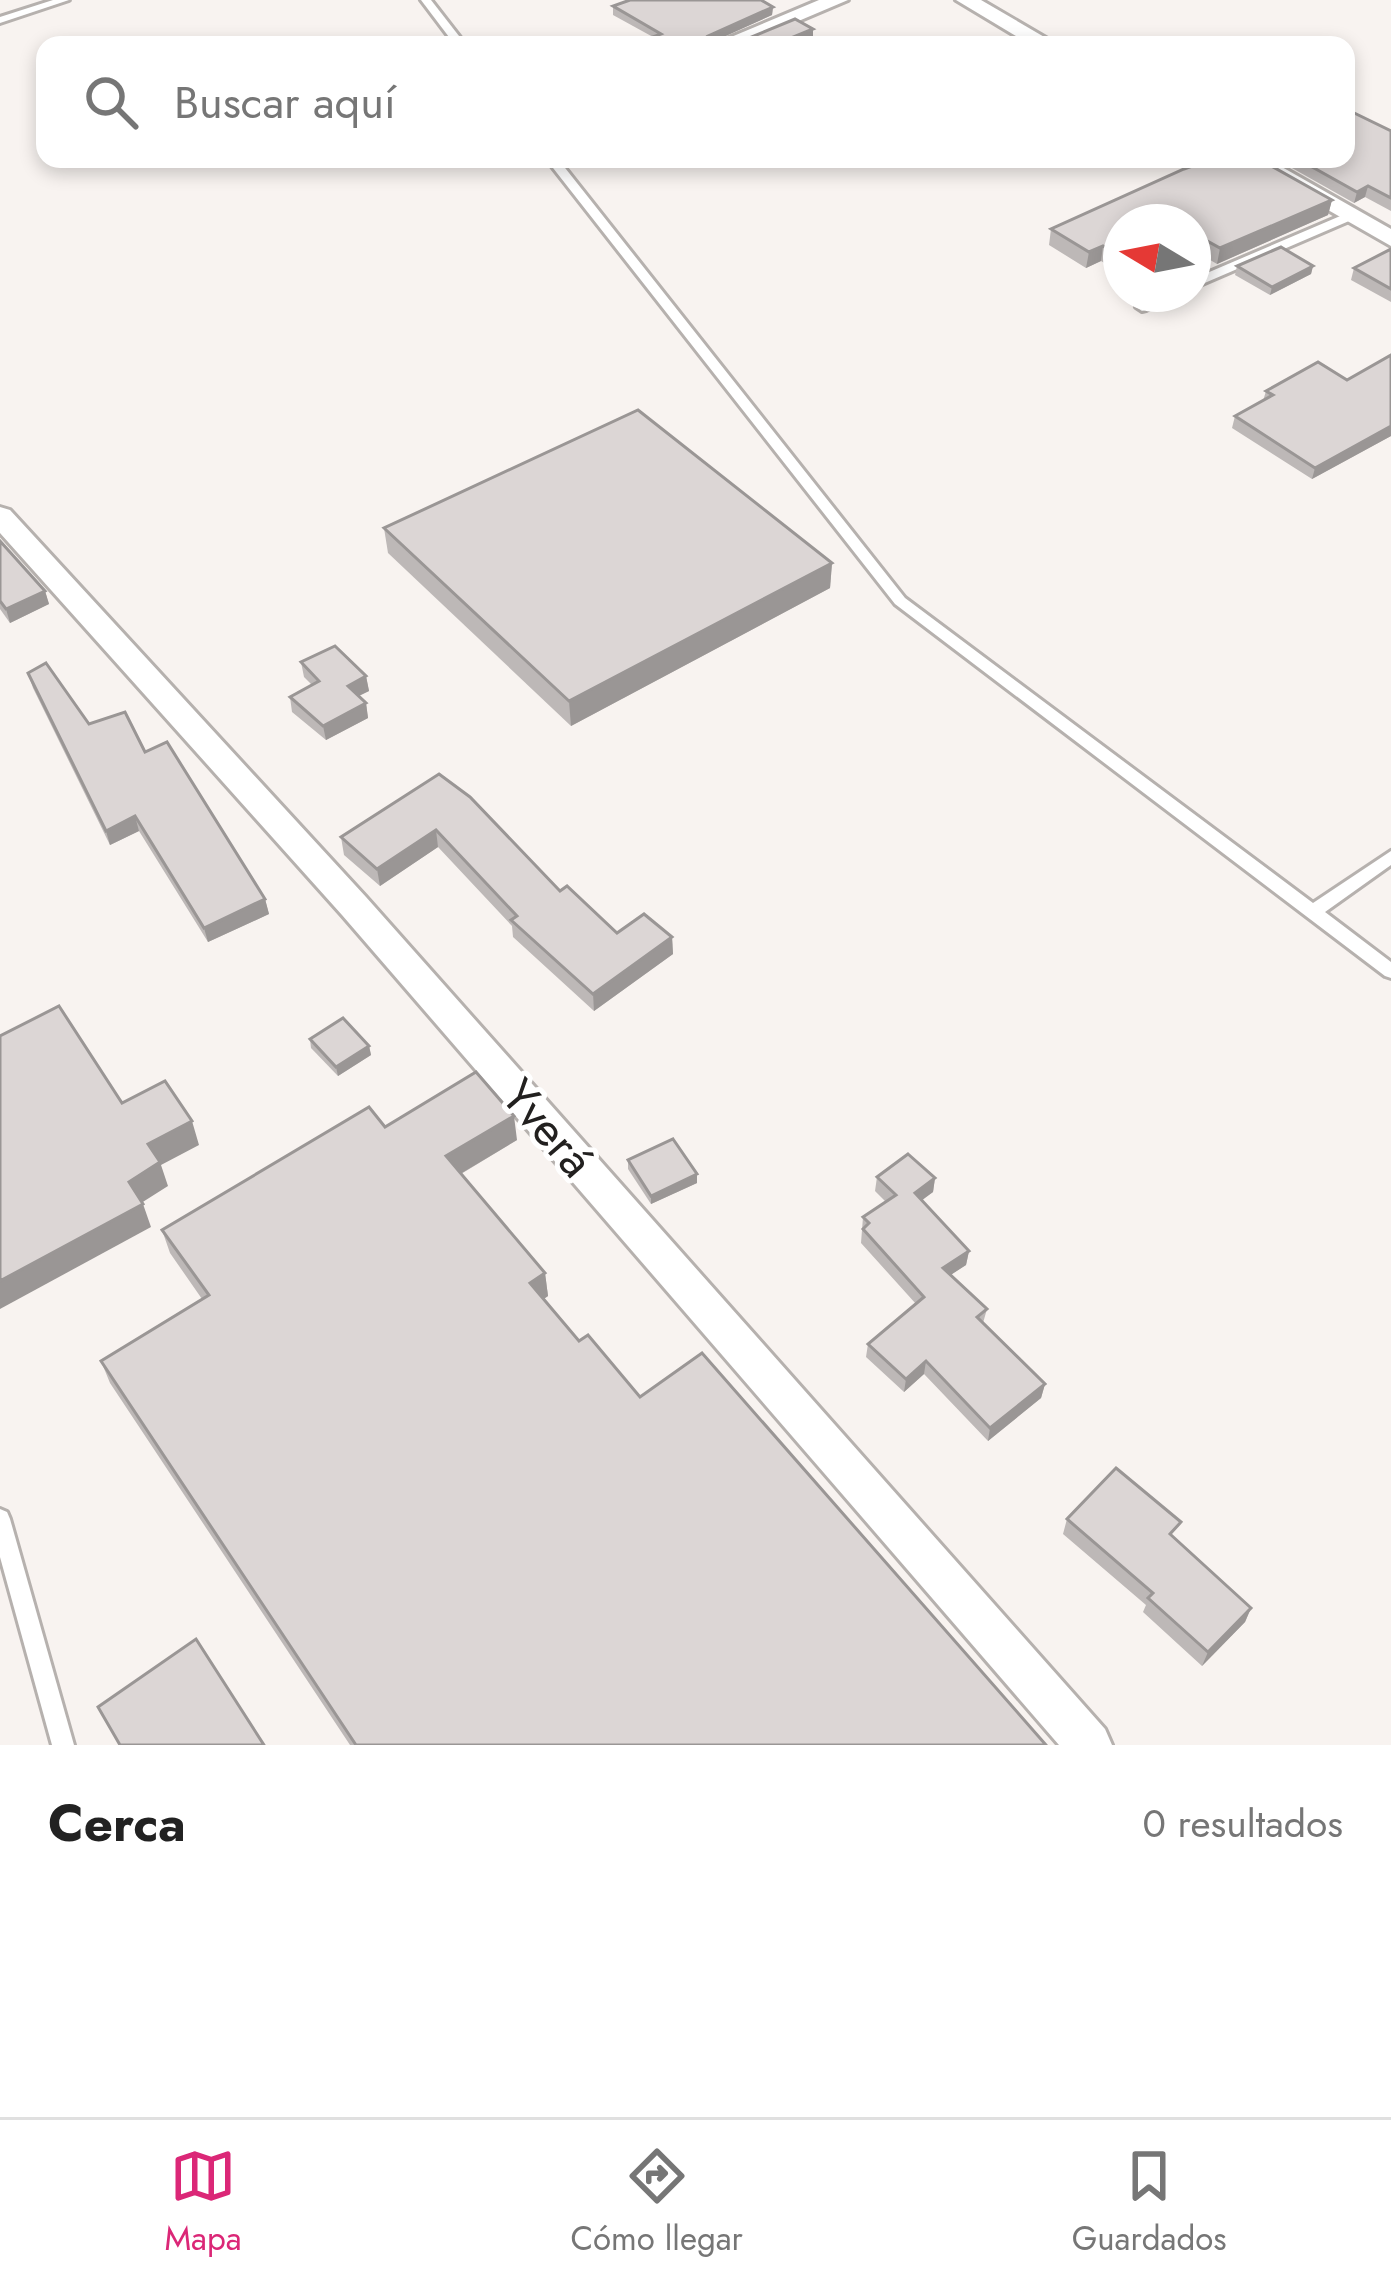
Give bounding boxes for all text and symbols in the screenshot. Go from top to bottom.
search box [36,36,1355,168]
icon: search [78,69,144,135]
text: Buscar aquí [174,70,396,135]
north arrow [1103,204,1211,312]
street label: Yverá [486,1064,610,1192]
text: Cerca [48,1786,186,1860]
text: 0 resultados [1143,1795,1343,1852]
tab: Mapa [164,2143,242,2262]
tab: Cómo llegar [570,2143,743,2262]
tab: Guardados [1072,2143,1227,2262]

